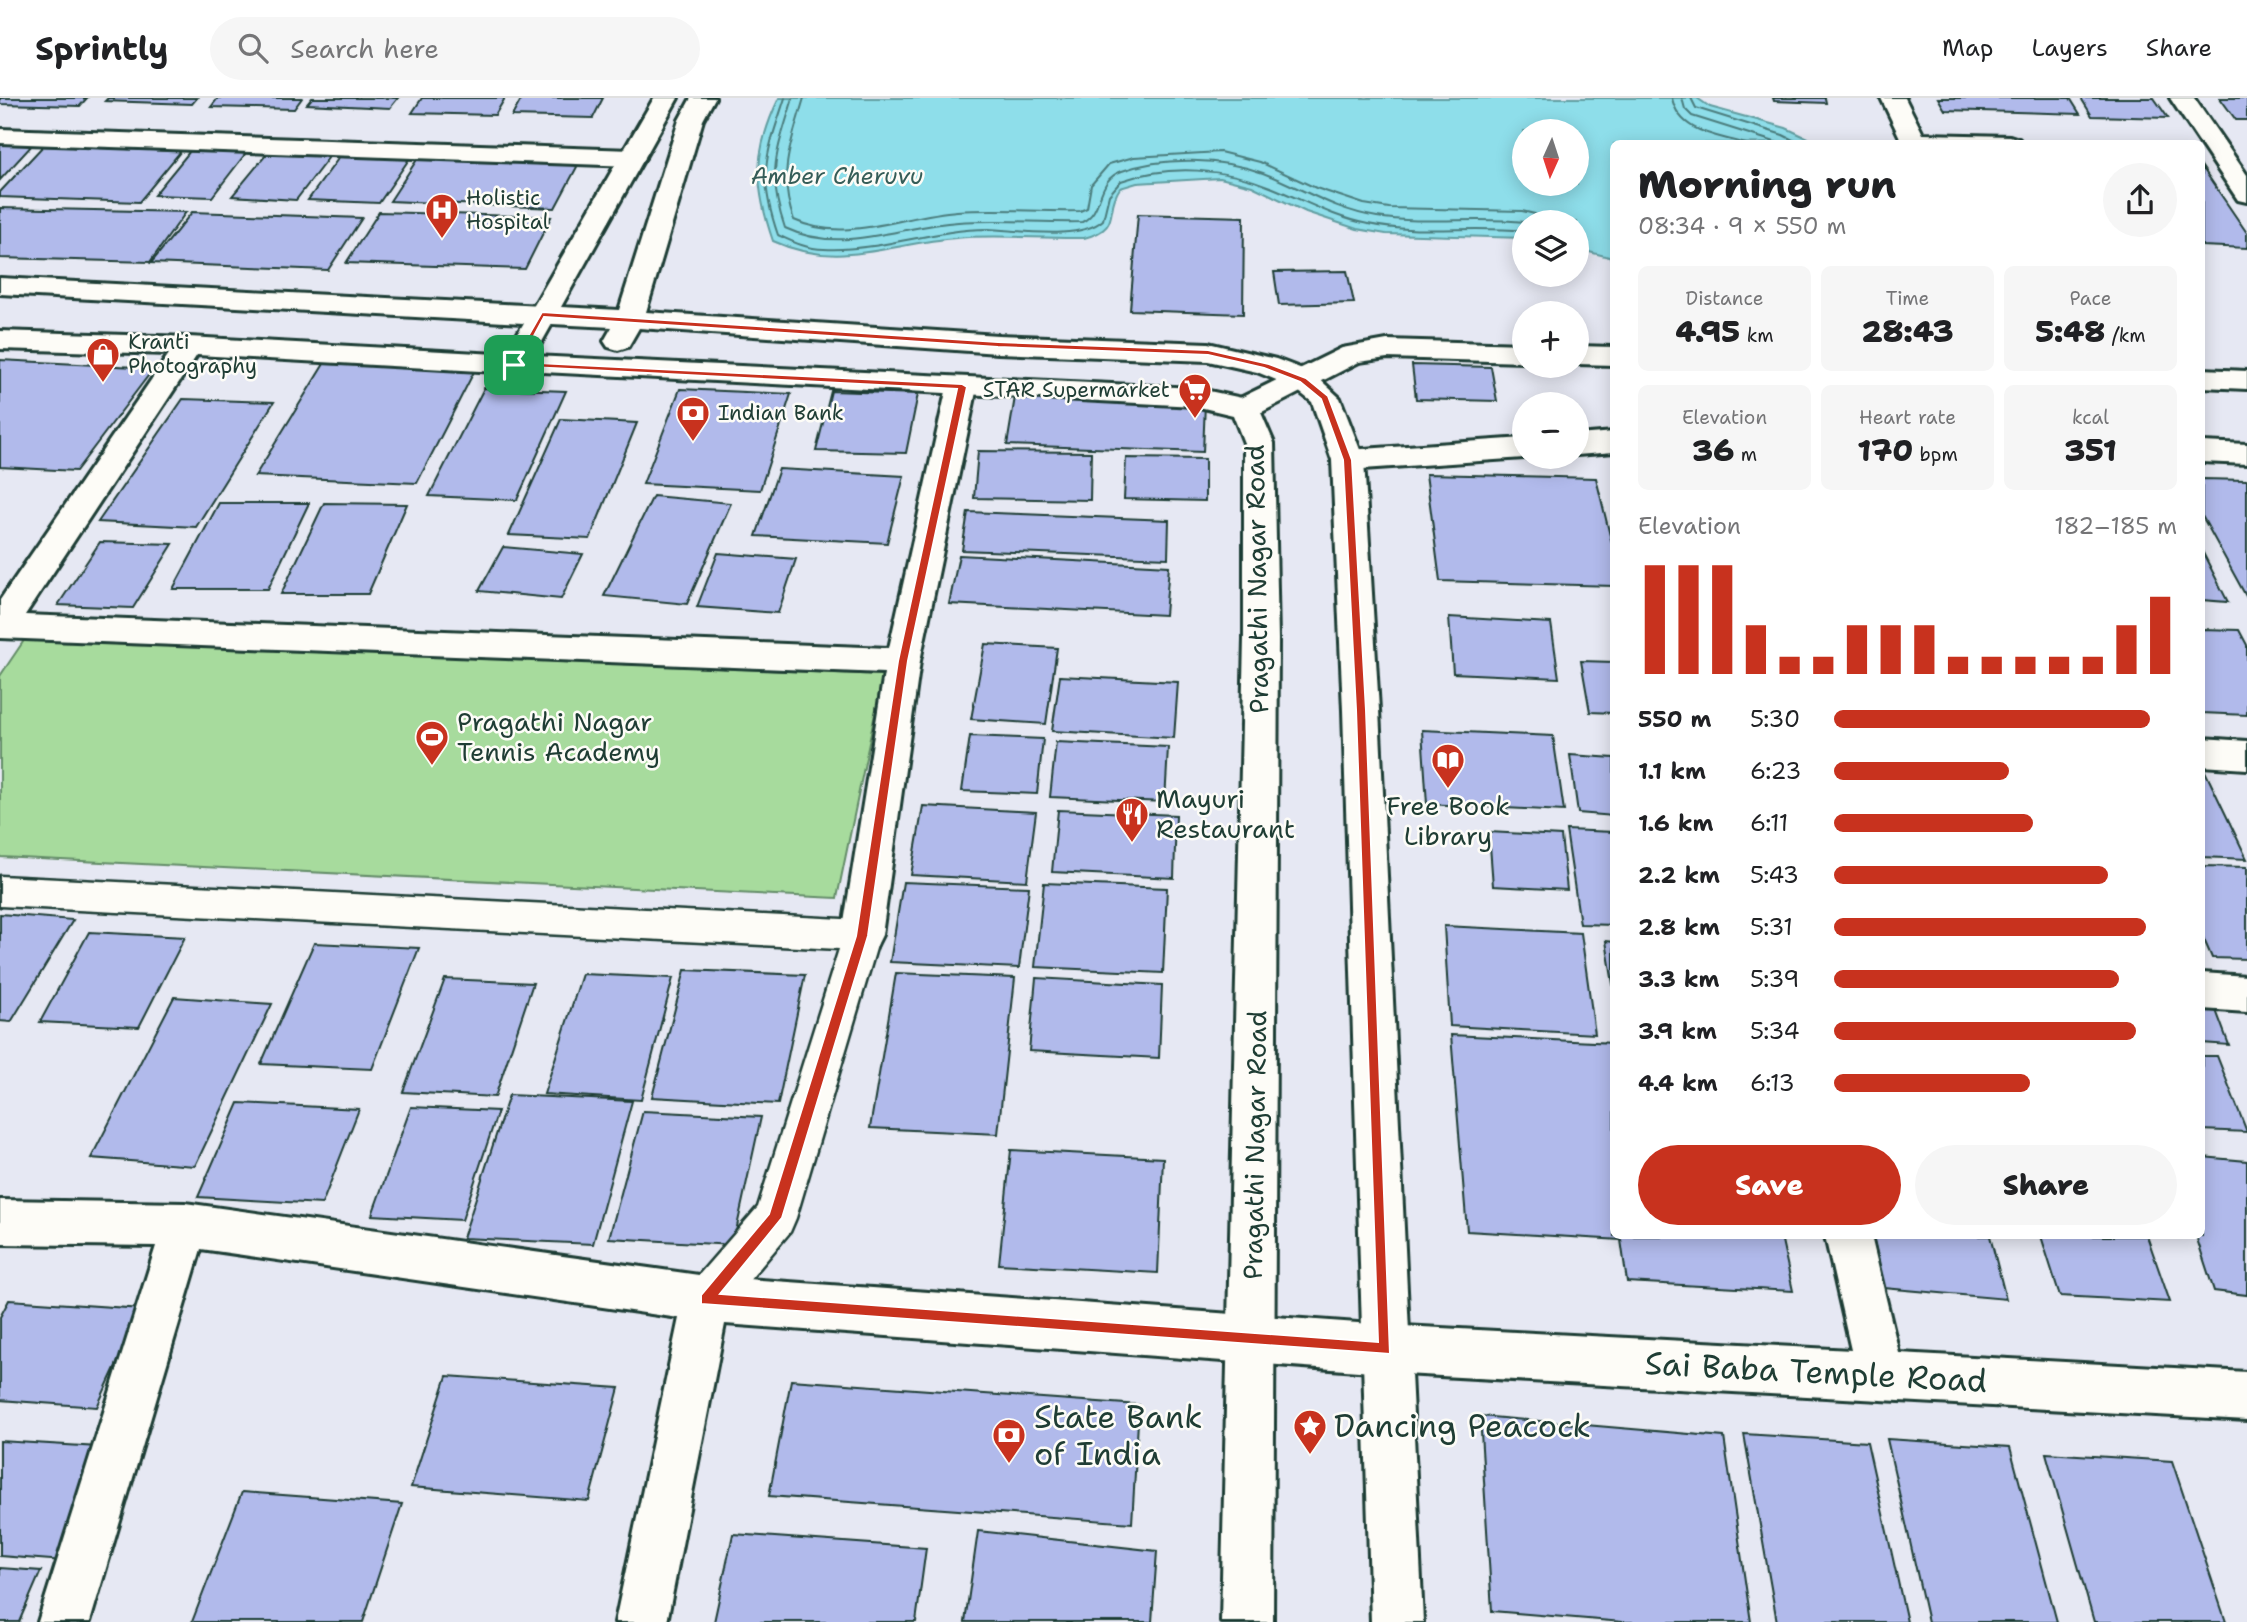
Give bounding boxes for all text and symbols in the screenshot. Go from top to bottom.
search box [210,17,700,80]
text: Sprintly [35,26,168,71]
icon: search [234,29,272,67]
text: Search here [290,31,439,66]
text: Map [1942,32,1993,64]
text: Layers [2031,32,2108,64]
text: Share [2146,32,2212,64]
north arrow [1512,119,1589,196]
map controls [1512,119,1589,469]
text: Morning run [1638,159,1896,210]
water label: Amber Cheruvu [751,161,923,191]
button: share [2103,163,2177,237]
place label: Holistic Hospital [466,184,550,236]
hospital icon: Holistic Hospital [423,191,461,240]
button: layers [1512,210,1589,287]
text: 08:34 · 9 × 550 m [1638,211,1846,241]
text: Distance [1686,286,1763,311]
text: Time [1886,286,1929,311]
text: Pace [2070,286,2111,311]
button: + [1512,301,1589,378]
text: 4.95 [1675,311,1740,352]
text: 28:43 [1861,311,1954,352]
text: 5:48 [2035,311,2105,352]
text: km [1740,323,1774,348]
text: /km [2105,323,2146,348]
place label: Kranti Photography [128,328,257,380]
shop icon: Kranti Photography [84,335,122,384]
pin [484,335,544,395]
icon: arrive [495,346,533,384]
supermarket icon: STAR Supermarket [1176,371,1214,420]
place label: STAR Supermarket [983,376,1170,404]
button: − [1512,392,1589,469]
bank icon: Indian Bank [674,394,712,443]
place label: Indian Bank [718,399,844,427]
text: Elevation [1682,405,1767,430]
text: Heart rate [1859,405,1956,430]
text: kcal [2072,405,2109,430]
text: 36 [1692,430,1734,471]
text: 170 [1857,430,1913,471]
text: 351 [2064,430,2117,471]
text: m [1734,442,1757,467]
text: bpm [1913,442,1958,467]
street label: Pragathi Nagar Road [1237,444,1276,714]
text: Elevation [1638,511,1741,541]
text: 182–185 m [2054,511,2177,541]
place label: Pragathi Nagar Tennis Academy [457,704,660,769]
text: 550 m [1638,704,1711,734]
text: 5:30 [1750,704,1800,734]
sports icon: Pragathi Nagar Tennis Academy [413,718,451,767]
library icon: Free Book Library [1429,741,1467,790]
text: 1.1 km [1638,756,1706,786]
text: 6:23 [1750,756,1801,786]
place label: Mayuri Restaurant [1156,781,1295,846]
place label: Free Book Library [1386,788,1510,853]
restaurant icon: Mayuri Restaurant [1113,795,1151,844]
text: 1.6 km [1638,808,1713,838]
text: 6:11 [1750,808,1788,838]
text: 2.2 km [1638,860,1720,890]
text: 5:43 [1750,860,1799,890]
text: 2.8 km [1638,912,1720,942]
text: 5:31 [1750,912,1793,942]
text: 3.3 km [1638,964,1719,994]
text: 5:39 [1750,964,1799,994]
street label: Pragathi Nagar Road [1235,1010,1274,1280]
text: 3.9 km [1638,1016,1717,1046]
text: 5:34 [1750,1016,1800,1046]
text: 4.4 km [1638,1068,1718,1098]
text: 6:13 [1750,1068,1795,1098]
button: Save [1638,1145,1901,1225]
button: Share [1915,1145,2177,1225]
street label: Sai Baba Temple Road [1644,1341,1988,1402]
place label: State Bank of India [1034,1395,1203,1475]
place label: Dancing Peacock [1334,1404,1591,1447]
place icon: Dancing Peacock [1291,1407,1329,1456]
bank icon: State Bank of India [990,1416,1028,1465]

